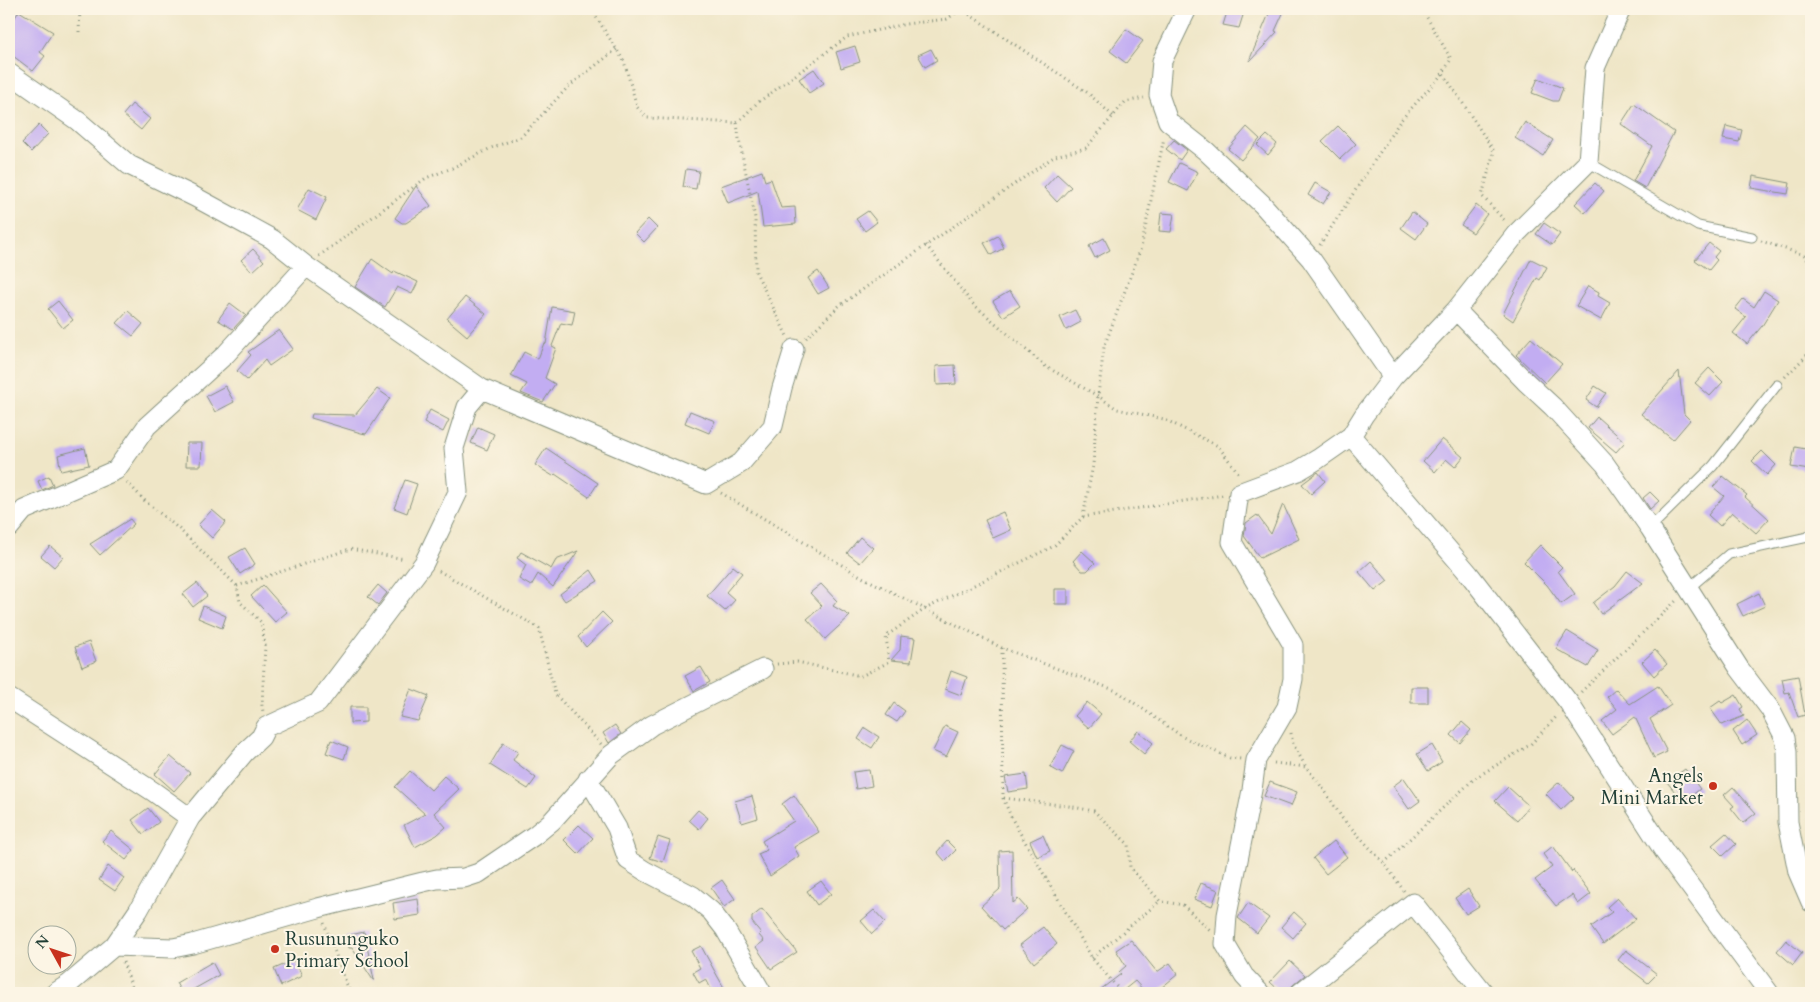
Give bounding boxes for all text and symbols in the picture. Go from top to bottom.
place label: Angels Mini Market [1601,763,1703,811]
marker: Angels Mini Market [1707,780,1719,792]
north arrow [28,924,78,974]
place label: Rusununguko Primary School [285,926,409,974]
text: N [31,931,54,953]
marker: Rusununguko Primary School [269,943,281,955]

